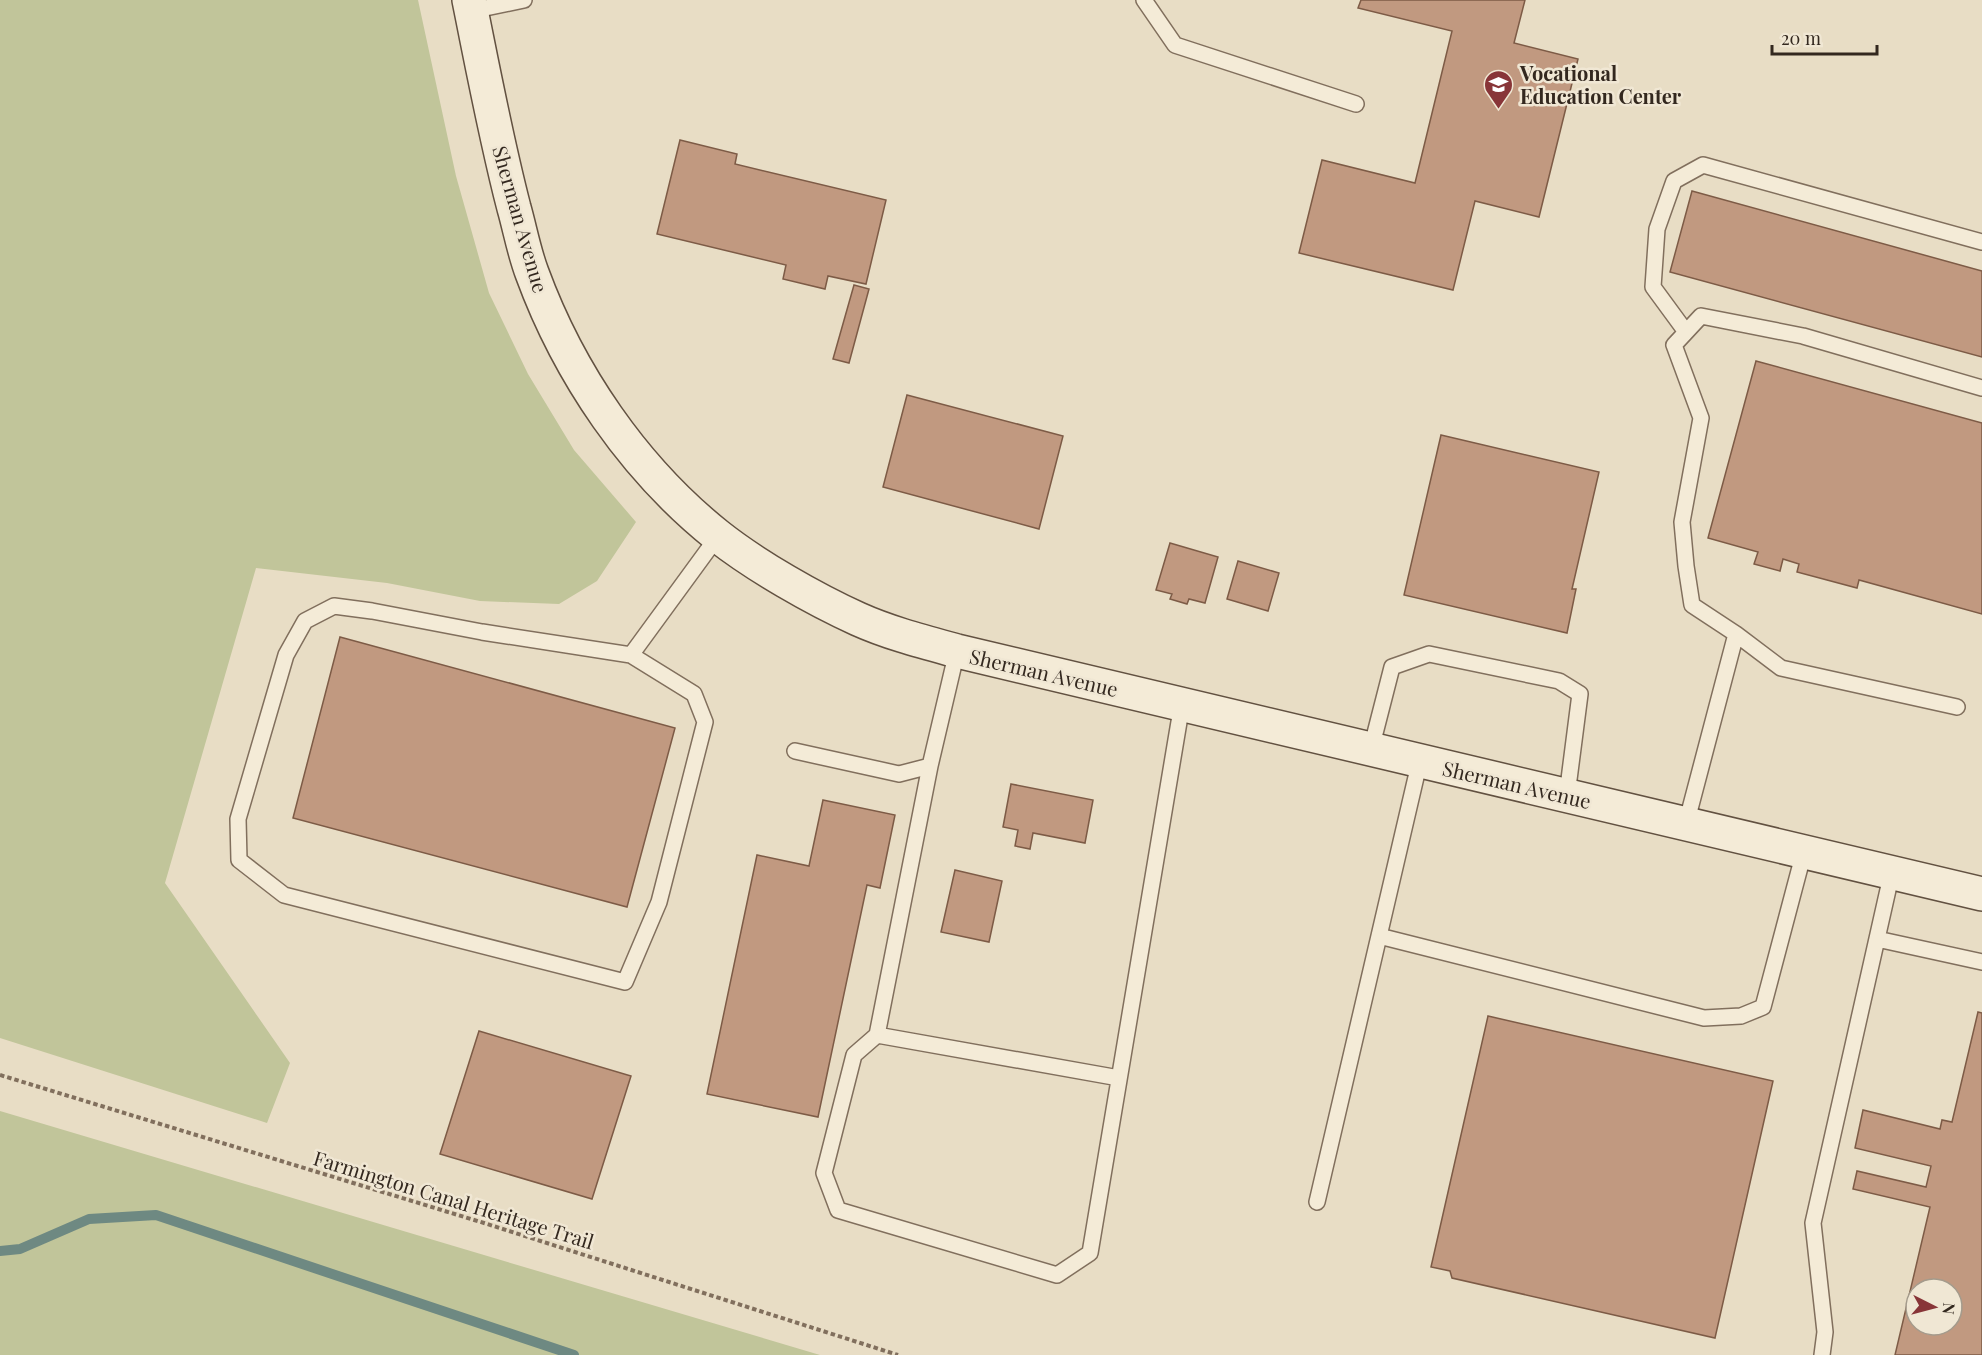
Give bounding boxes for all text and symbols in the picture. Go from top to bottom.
scale bar [1772,18,1877,56]
text: 20 m [1781,26,1821,50]
place label: Vocational Education Center [1519,59,1682,109]
school or university icon: Vocational Education Center [1483,68,1515,110]
street label: Sherman Avenue [487,142,555,296]
street label: Sherman Avenue [967,642,1121,702]
street label: Sherman Avenue [1440,754,1594,814]
street label: Farmington Canal Heritage Trail [311,1143,598,1255]
north arrow [1904,1277,1964,1337]
text: N [1938,1302,1960,1316]

